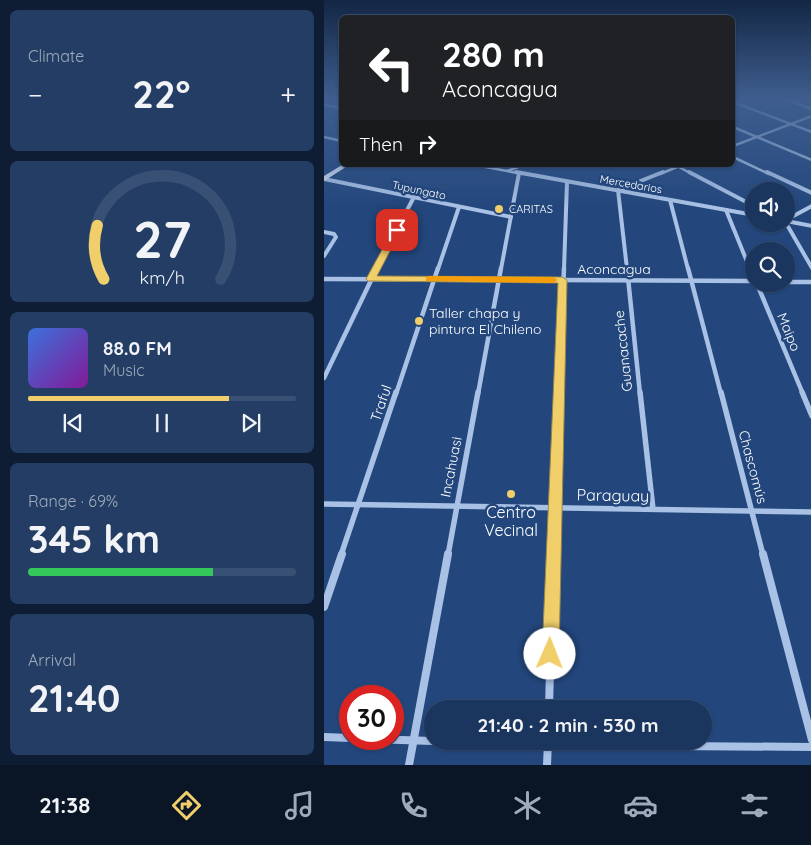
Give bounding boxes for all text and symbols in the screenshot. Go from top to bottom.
text: 280 m [442,32,545,76]
icon: left [359,35,424,100]
text: Climate [28,46,84,66]
text: 22° [132,70,190,118]
text: Aconcagua [442,75,558,103]
text: − [28,77,43,112]
text: + [280,77,296,112]
icon: right [413,130,441,158]
text: Then [359,132,403,156]
street label: Mercedarios [599,172,663,196]
street label: Tupungato [391,177,448,203]
map controls [745,182,795,292]
button: sound [745,182,795,232]
place label: CARITAS [509,202,553,216]
marker: CARITAS [493,203,505,215]
text: 27 [133,206,191,271]
pin [376,209,418,251]
icon: arrive [383,216,411,244]
button: search [745,242,795,292]
street label: Aconcagua [577,260,651,278]
text: km/h [139,266,185,288]
place label: Taller chapa y pintura El Chileno [429,304,541,338]
street label: Guanacache [610,309,636,393]
street label: Maipo [773,310,805,354]
marker: Taller chapa y pintura El Chileno [413,315,425,327]
text: 88.0 FM [103,336,172,360]
text: Music [103,360,145,380]
street label: Traful [366,382,396,424]
icon: previous [59,409,87,437]
icon: pause [148,409,176,437]
icon: next [237,409,265,437]
street label: Chascomús [735,428,771,506]
street label: Incahuasi [436,435,466,499]
street label: Paraguay [577,484,649,506]
marker: Centro Vecinal [505,488,517,500]
text: Range · 69% [28,491,118,511]
place label: Centro Vecinal [484,502,538,540]
text: 345 km [28,515,160,563]
position arrow [523,627,575,679]
text: Arrival [28,650,76,670]
text: 21:40 [28,674,120,722]
speed limit sign: 30 [339,685,404,750]
text: 21:40 · 2 min · 530 m [477,713,659,737]
icon: directions [169,788,204,823]
icon: music [282,788,317,823]
icon: phone [396,788,431,823]
icon: climate [510,788,545,823]
icon: car [623,788,658,823]
icon: filters [737,788,772,823]
text: 21:38 [39,791,90,819]

